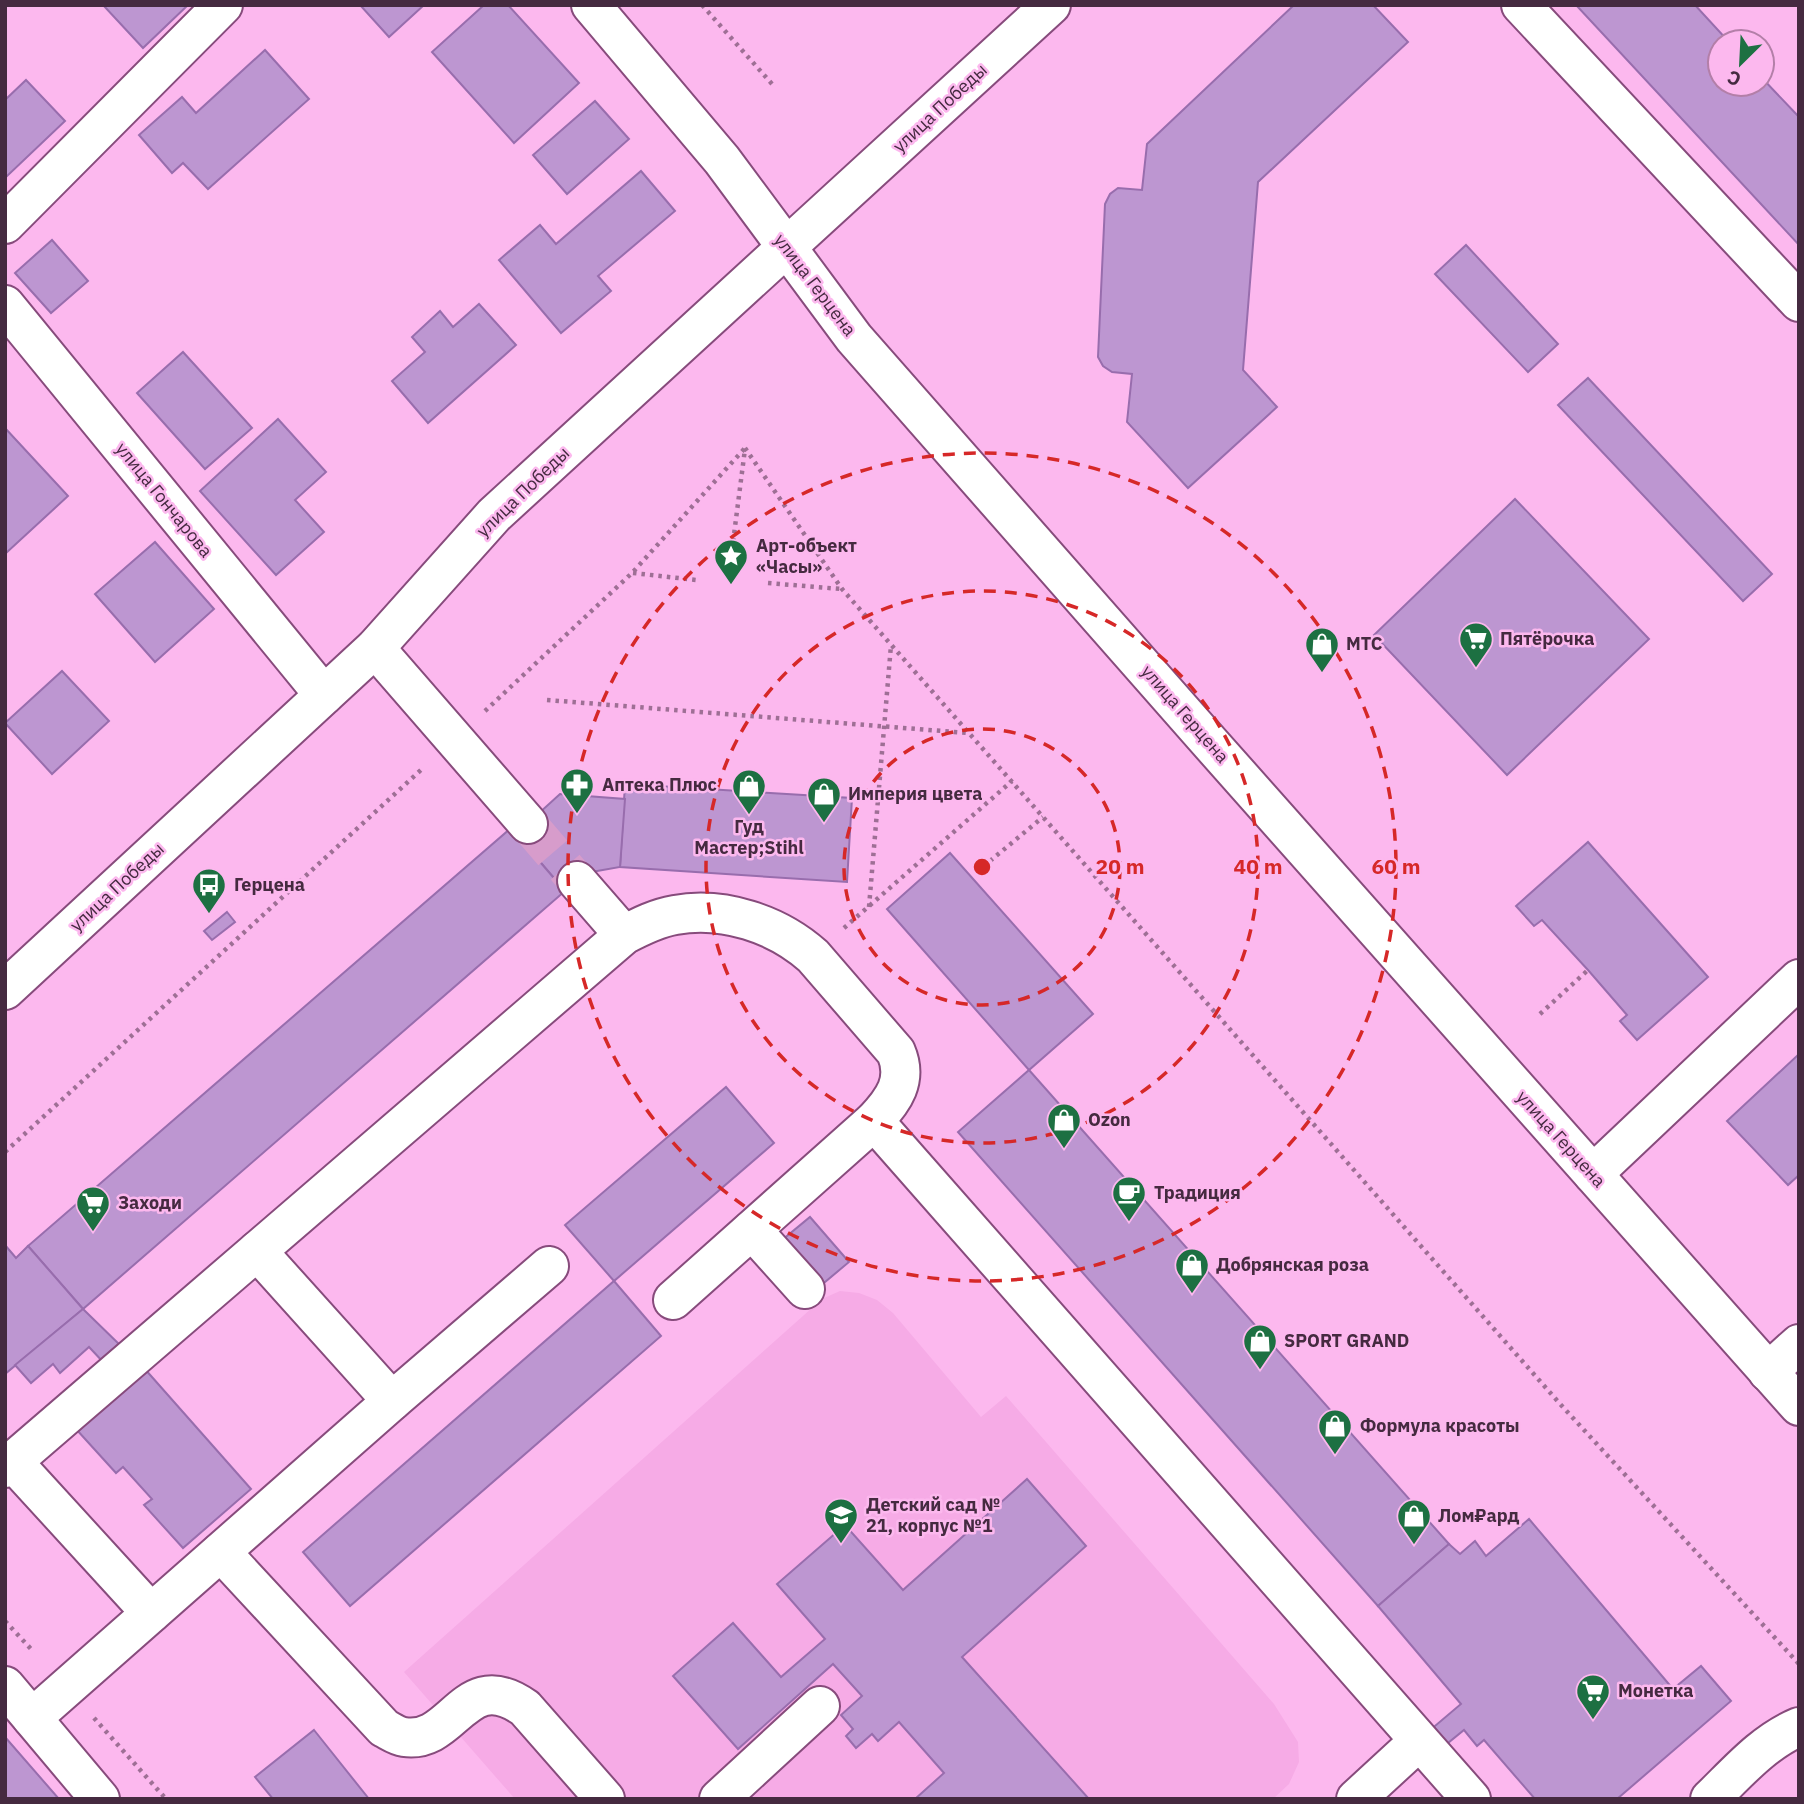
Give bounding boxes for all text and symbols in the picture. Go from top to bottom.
north arrow [1706,28,1776,98]
street label: улица Победы [888,58,992,157]
text: С [1724,65,1745,92]
street label: улица Герцена [769,229,862,341]
street label: улица Гончарова [111,438,218,562]
street label: улица Победы [471,441,574,542]
place label: Арт-объект «Часы» [756,534,857,578]
place icon: Арт-объект «Часы» [712,537,750,586]
supermarket icon: Пятёрочка [1457,620,1495,669]
shop icon: МТС [1303,625,1341,674]
place label: Пятёрочка [1500,627,1594,650]
place label: МТС [1346,632,1383,655]
street label: улица Герцена [1137,660,1234,768]
pharmacy icon: Аптека Плюс [558,766,596,815]
shop icon: Гуд Мастер;Stihl [730,767,768,816]
place label: Аптека Плюс [602,773,717,796]
shop icon: Империя цвета [805,775,843,824]
place label: Империя цвета [848,782,983,805]
place label: Гуд Мастер;Stihl [694,815,804,859]
street label: улица Победы [65,837,169,936]
text: 20 m [1096,852,1144,880]
text: 40 m [1234,852,1282,880]
text: 60 m [1372,852,1420,880]
centre of rings [970,855,994,879]
bus stop icon: Герцена [190,866,228,915]
place label: Герцена [234,873,305,896]
street label: улица Герцена [1512,1085,1611,1192]
shop icon: Ozon [1045,1101,1083,1150]
place label: Ozon [1088,1108,1131,1131]
cafe icon: Традиция [1110,1174,1148,1223]
place label: Традиция [1154,1181,1241,1204]
supermarket icon: Заходи [74,1184,112,1233]
place label: Заходи [118,1191,182,1214]
shop icon: Добрянская роза [1173,1246,1211,1295]
place label: Добрянская роза [1216,1253,1369,1276]
shop icon: SPORT GRAND [1241,1322,1279,1371]
place label: SPORT GRAND [1284,1329,1409,1352]
shop icon: Формула красоты [1316,1407,1354,1456]
place label: Формула красоты [1360,1414,1520,1437]
place label: Детский сад № 21, корпус №1 [866,1493,1000,1537]
school or university icon: Детский сад № 21, корпус №1 [822,1496,860,1545]
shop icon: Лом₽ард [1395,1497,1433,1546]
place label: Лом₽ард [1438,1504,1520,1527]
supermarket icon: Монетка [1574,1672,1612,1721]
place label: Монетка [1618,1679,1694,1702]

